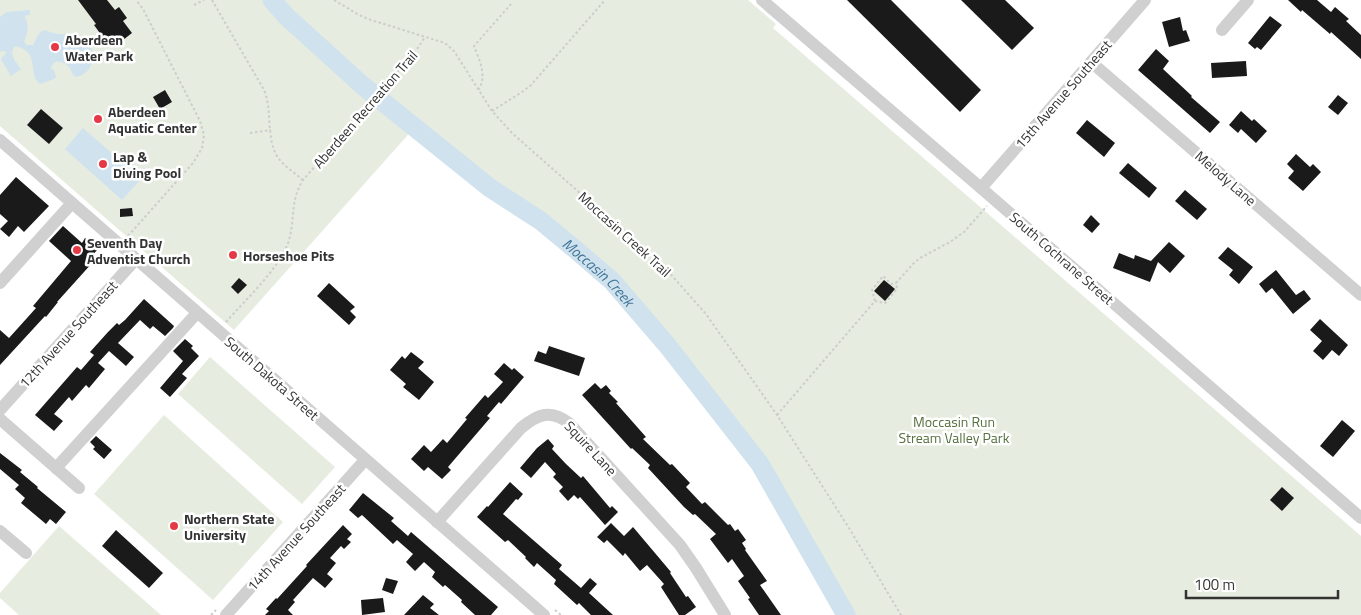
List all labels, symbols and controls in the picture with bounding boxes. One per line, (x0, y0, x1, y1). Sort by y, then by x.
place label: Aberdeen Water Park (65, 29, 134, 66)
street label: 15th Avenue Southeast (1010, 35, 1116, 153)
marker: Aberdeen Water Park (49, 41, 61, 53)
street label: Aberdeen Recreation Trail (308, 45, 422, 173)
place label: Aberdeen Aquatic Center (108, 101, 197, 138)
marker: Aberdeen Aquatic Center (92, 113, 104, 125)
street label: Melody Lane (1191, 145, 1261, 211)
place label: Lap & Diving Pool (113, 146, 181, 183)
marker: Lap & Diving Pool (97, 158, 109, 170)
street label: Moccasin Creek Trail (575, 188, 675, 280)
street label: South Cochrane Street (1005, 207, 1119, 309)
place label: Seventh Day Adventist Church (87, 232, 191, 269)
water label: Moccasin Creek (557, 235, 637, 311)
marker: Seventh Day Adventist Church (71, 244, 83, 256)
place label: Horseshoe Pits (243, 245, 335, 266)
marker: Horseshoe Pits (227, 249, 239, 261)
street label: 12th Avenue Southeast (14, 275, 122, 392)
street label: South Dakota Street (220, 331, 324, 425)
park label: Moccasin Run Stream Valley Park (899, 411, 1010, 448)
street label: Squire Lane (560, 416, 622, 480)
street label: 14th Avenue Southeast (242, 478, 350, 595)
place label: Northern State University (184, 508, 274, 545)
marker: Northern State University (168, 520, 180, 532)
scale bar (1186, 568, 1338, 600)
text: 100 m (1194, 573, 1235, 596)

